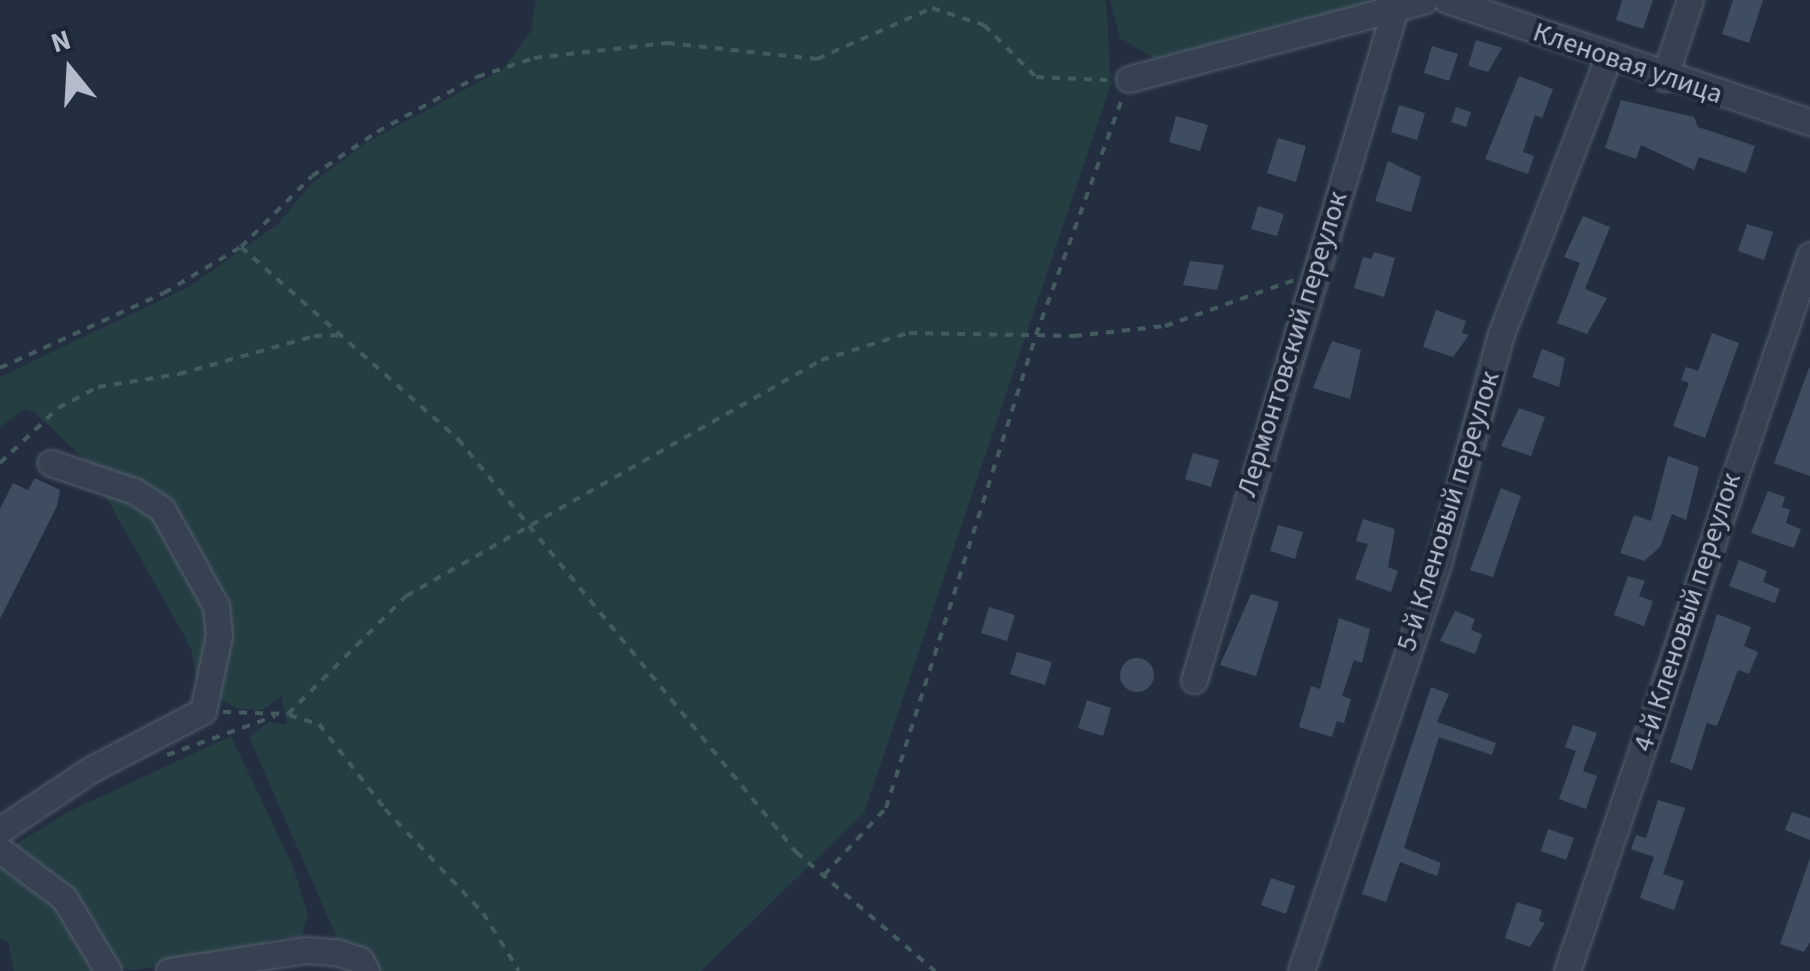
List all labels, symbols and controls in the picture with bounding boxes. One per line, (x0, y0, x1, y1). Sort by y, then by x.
street label: Кленовая улица (1529, 15, 1727, 111)
north arrow (20, 20, 120, 120)
text: N (46, 20, 76, 63)
street label: Лермонтовский переулок (1230, 187, 1354, 501)
street label: 5-й Кленовый переулок (1389, 367, 1507, 655)
street label: 4-й Кленовый переулок (1626, 469, 1748, 755)

